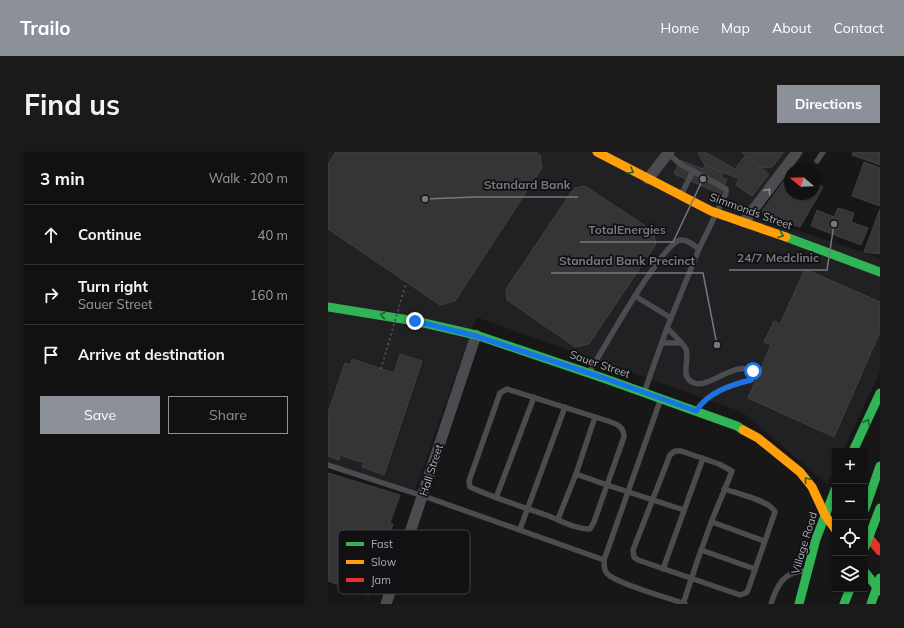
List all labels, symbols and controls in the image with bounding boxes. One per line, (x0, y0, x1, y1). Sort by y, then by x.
text: Trailo (20, 16, 71, 40)
text: Home (660, 19, 699, 37)
text: Map (721, 19, 750, 37)
text: About (772, 19, 812, 37)
text: Contact (834, 19, 884, 37)
button: Directions (777, 85, 880, 123)
text: Find us (24, 87, 120, 122)
north arrow (784, 164, 820, 200)
one-way arrow (627, 166, 635, 173)
text: 3 min (40, 168, 85, 189)
text: Walk · 200 m (209, 170, 288, 186)
callout: Standard Bank (475, 173, 578, 197)
text: Standard Bank (484, 177, 571, 192)
one-way arrow (763, 188, 770, 195)
street label: Simmonds Street (708, 190, 794, 232)
callout: TotalEnergies (580, 218, 673, 242)
text: TotalEnergies (588, 222, 666, 237)
icon: ahead (40, 224, 62, 246)
text: Continue (78, 225, 141, 244)
text: 40 m (258, 227, 288, 243)
one-way arrow (778, 231, 785, 239)
callout: 24/7 Medclinic (729, 246, 827, 270)
callout: Standard Bank Precinct (551, 249, 703, 273)
text: 24/7 Medclinic (737, 250, 819, 265)
text: Standard Bank Precinct (559, 253, 696, 268)
text: Turn right (78, 277, 148, 296)
icon: right (40, 284, 62, 306)
text: 160 m (250, 287, 288, 303)
text: Sauer Street (78, 296, 153, 312)
one-way arrow (380, 311, 386, 320)
route end (406, 312, 424, 330)
icon: arrive (40, 344, 62, 366)
text: Arrive at destination (78, 345, 225, 364)
street label: Sauer Street (568, 347, 632, 381)
route start (744, 362, 762, 380)
button: Save (40, 396, 160, 434)
button: Share (168, 396, 288, 434)
one-way arrow (862, 419, 870, 426)
street label: Hall Street (416, 442, 446, 498)
map controls (832, 448, 868, 592)
button: + (832, 448, 868, 484)
one-way arrow (804, 478, 811, 485)
button: − (832, 484, 868, 520)
street label: Village Road (788, 510, 820, 576)
button: locate (832, 520, 868, 556)
legend (338, 530, 470, 594)
text: Fast (371, 537, 393, 551)
text: Slow (371, 555, 397, 569)
button: layers (832, 556, 868, 592)
text: Jam (371, 573, 391, 587)

